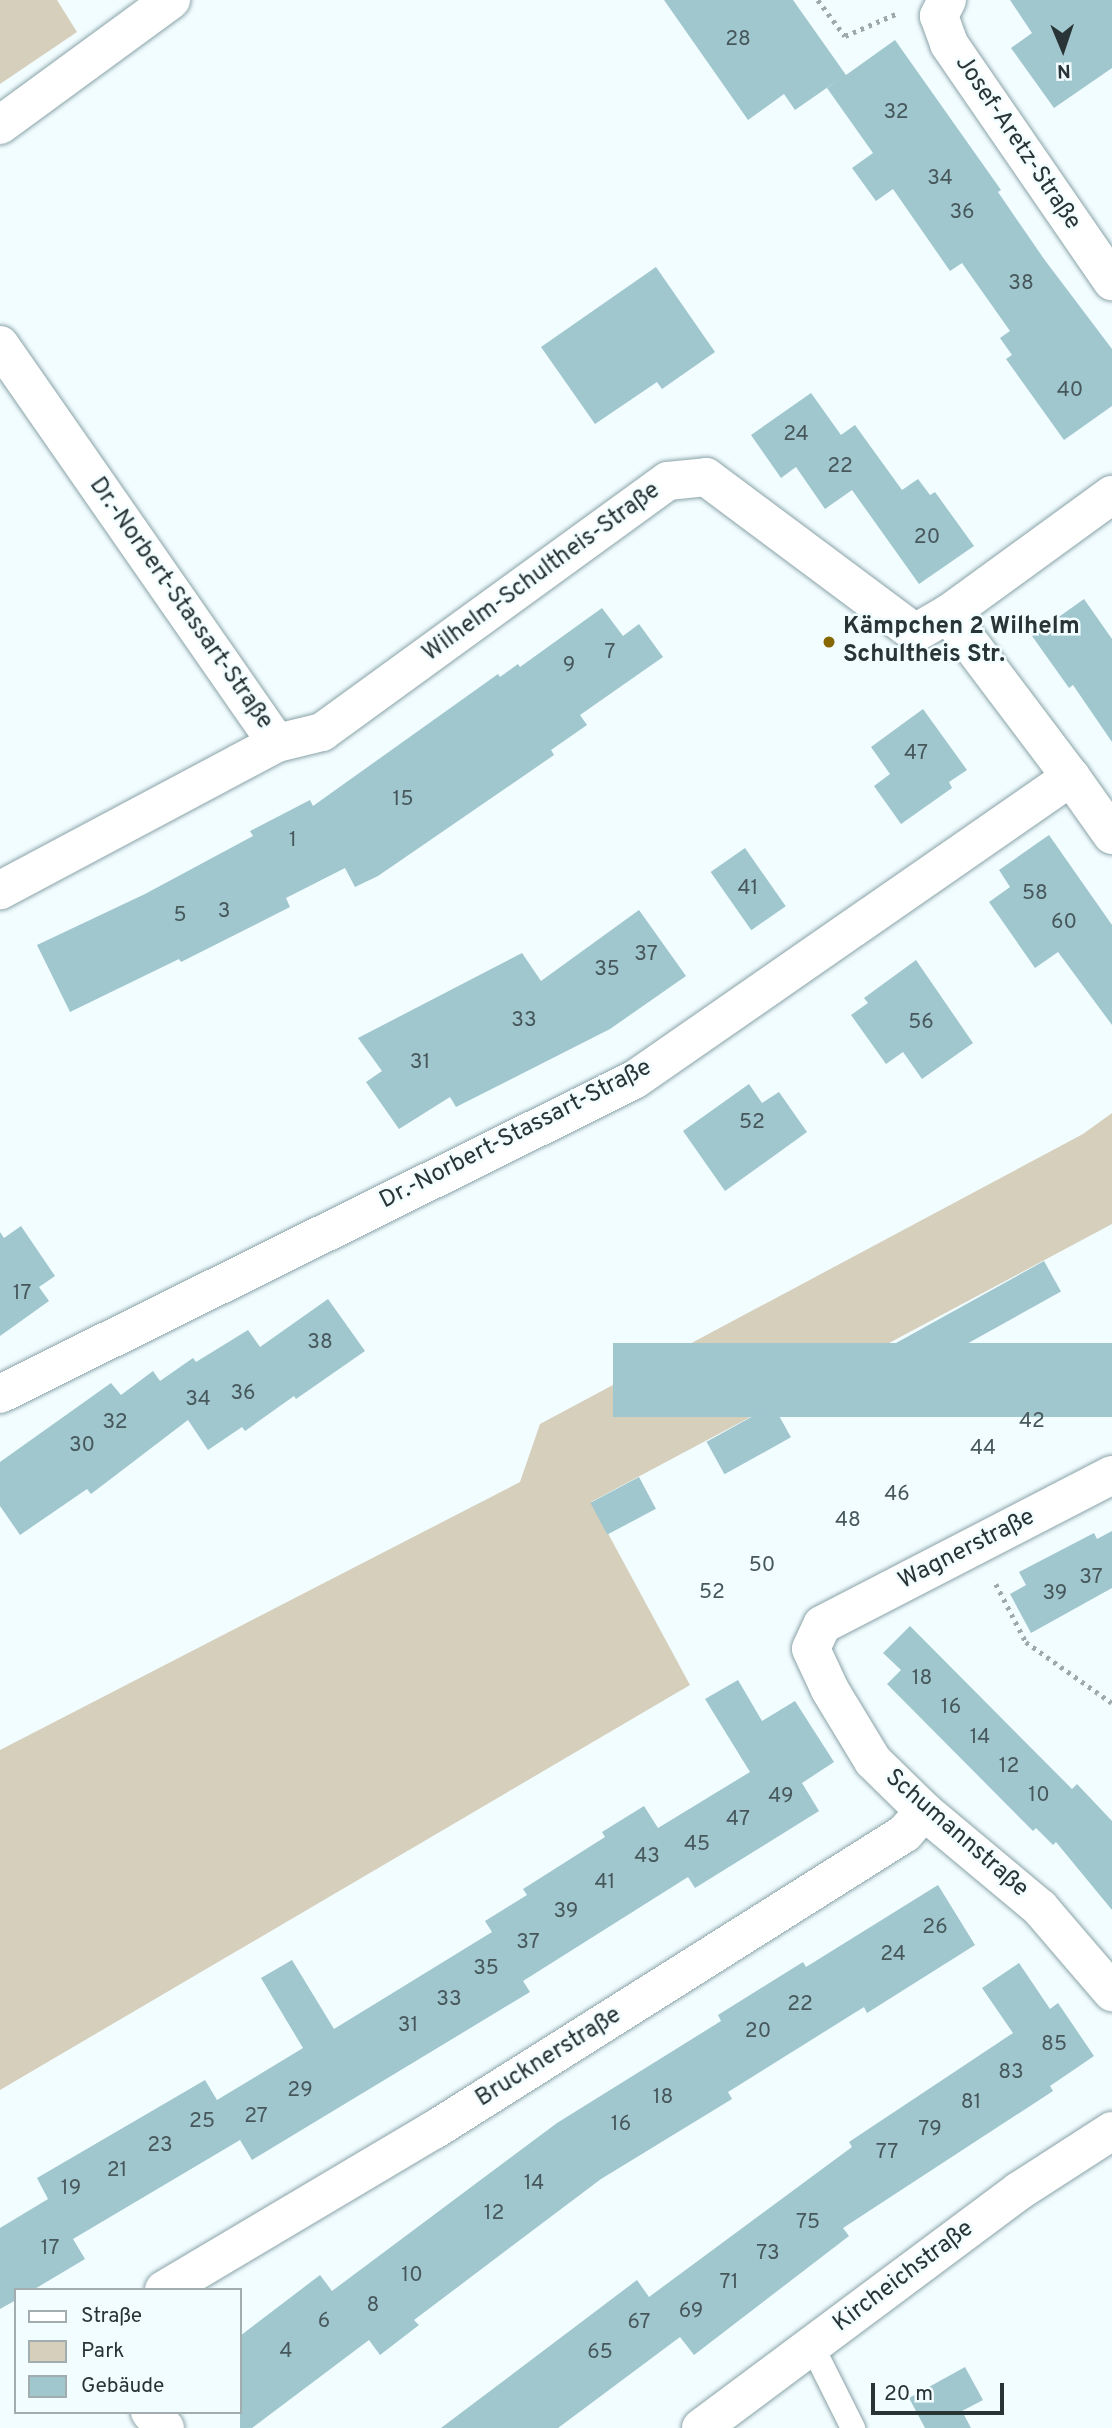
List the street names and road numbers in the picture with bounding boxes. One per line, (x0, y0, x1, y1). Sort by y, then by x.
street label: Josef-Aretz-Straße (948, 50, 1086, 236)
street label: Dr.-Norbert-Stassart-Straße (82, 472, 278, 736)
street label: Wilhelm-Schultheis-Straße (418, 477, 666, 669)
street label: Dr.-Norbert-Stassart-Straße (375, 1054, 657, 1216)
street label: Wagnerstraße (894, 1503, 1040, 1597)
street label: Schumannstraße (878, 1764, 1034, 1904)
street label: Brucknerstraße (471, 2002, 627, 2114)
street label: Kircheichstraße (828, 2215, 980, 2339)

